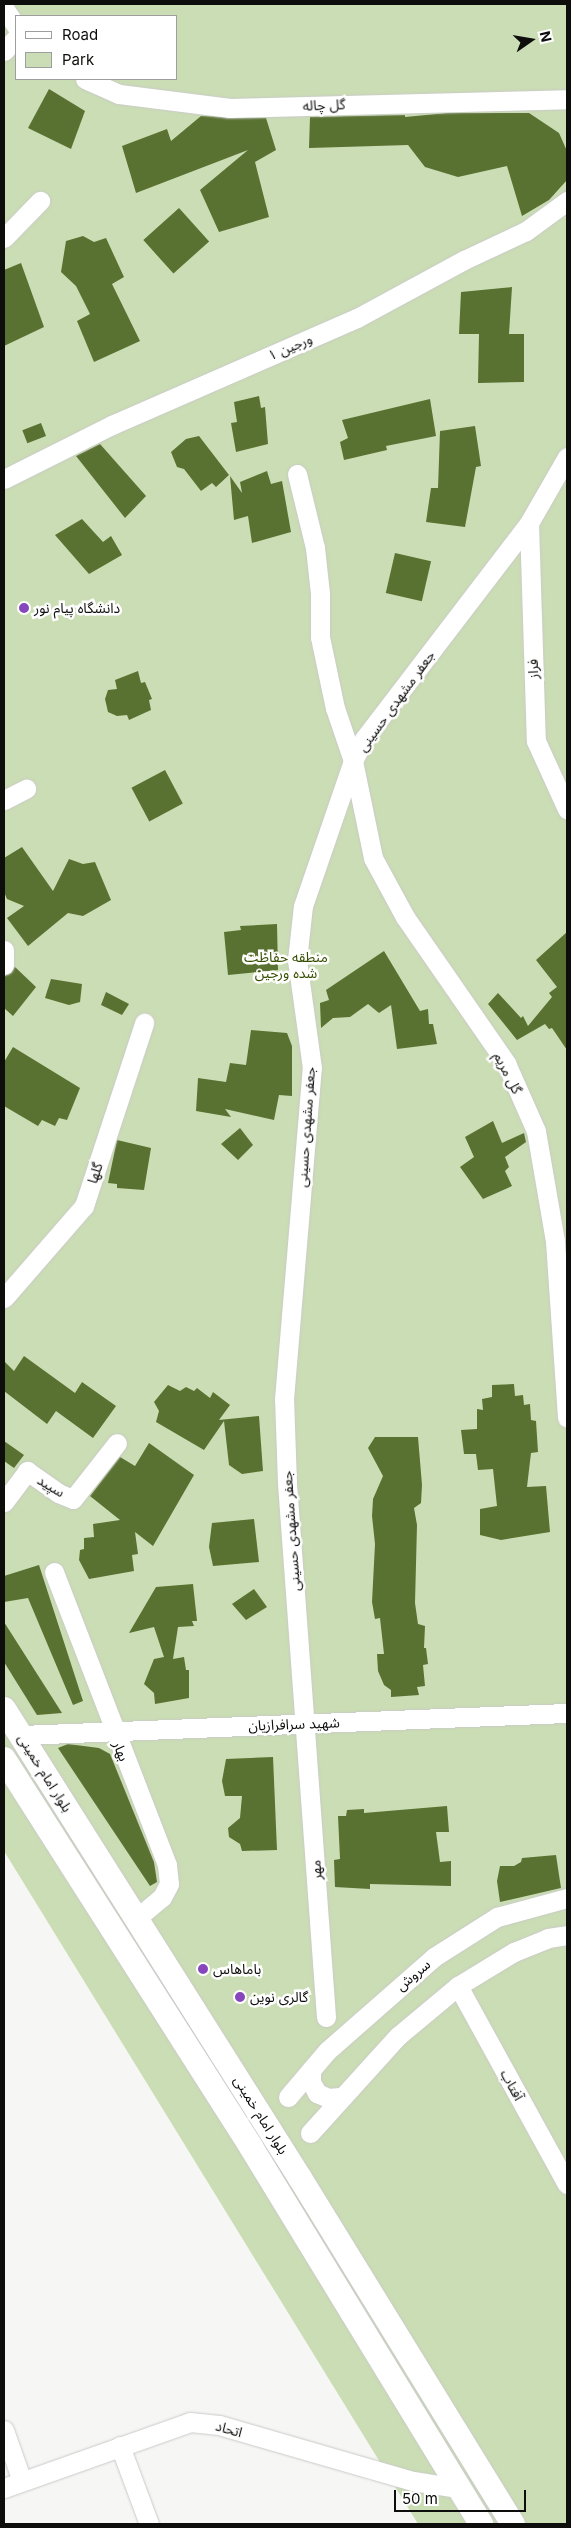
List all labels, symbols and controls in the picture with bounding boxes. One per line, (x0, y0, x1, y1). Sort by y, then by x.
legend (15, 15, 178, 80)
north arrow (506, 15, 556, 65)
text: Road (62, 25, 98, 44)
text: N (537, 29, 556, 44)
text: Park (62, 50, 94, 69)
street label: گل چاله (302, 96, 346, 114)
street label: ورجین ۱ (265, 330, 315, 364)
place label: دانشگاه پیام نور (34, 600, 120, 616)
marker: دانشگاه پیام نور (18, 602, 30, 614)
street label: جعفر مشهدی حسینی (354, 647, 438, 755)
street label: فراز (524, 659, 542, 679)
park label: منطقه حفاظت شده ورجین (244, 949, 328, 982)
street label: گل مریم (490, 1049, 526, 1097)
street label: جعفر مشهدی حسینی (293, 1066, 319, 1188)
street label: گلها (84, 1160, 106, 1186)
street label: جعفر مشهدی حسینی (278, 1470, 304, 1592)
street label: سپید (34, 1471, 68, 1501)
street label: شهید سرافرازیان (248, 1714, 340, 1734)
street label: بلوار امام خمینی (14, 1731, 76, 1815)
street label: بهار (109, 1739, 133, 1763)
street label: مهر (307, 1859, 325, 1881)
street label: سروش (392, 1956, 434, 1994)
place label: باماهاس (213, 1961, 261, 1977)
marker: باماهاس (197, 1963, 209, 1975)
place label: گالری نوین (250, 1989, 308, 2005)
marker: گالری نوین (234, 1991, 246, 2003)
street label: آفتاب (497, 2067, 527, 2103)
street label: بلوار امام خمینی (230, 2073, 292, 2157)
street label: اتحاد (214, 2417, 244, 2441)
scale bar (396, 2480, 528, 2512)
text: 50 m (402, 2489, 438, 2508)

